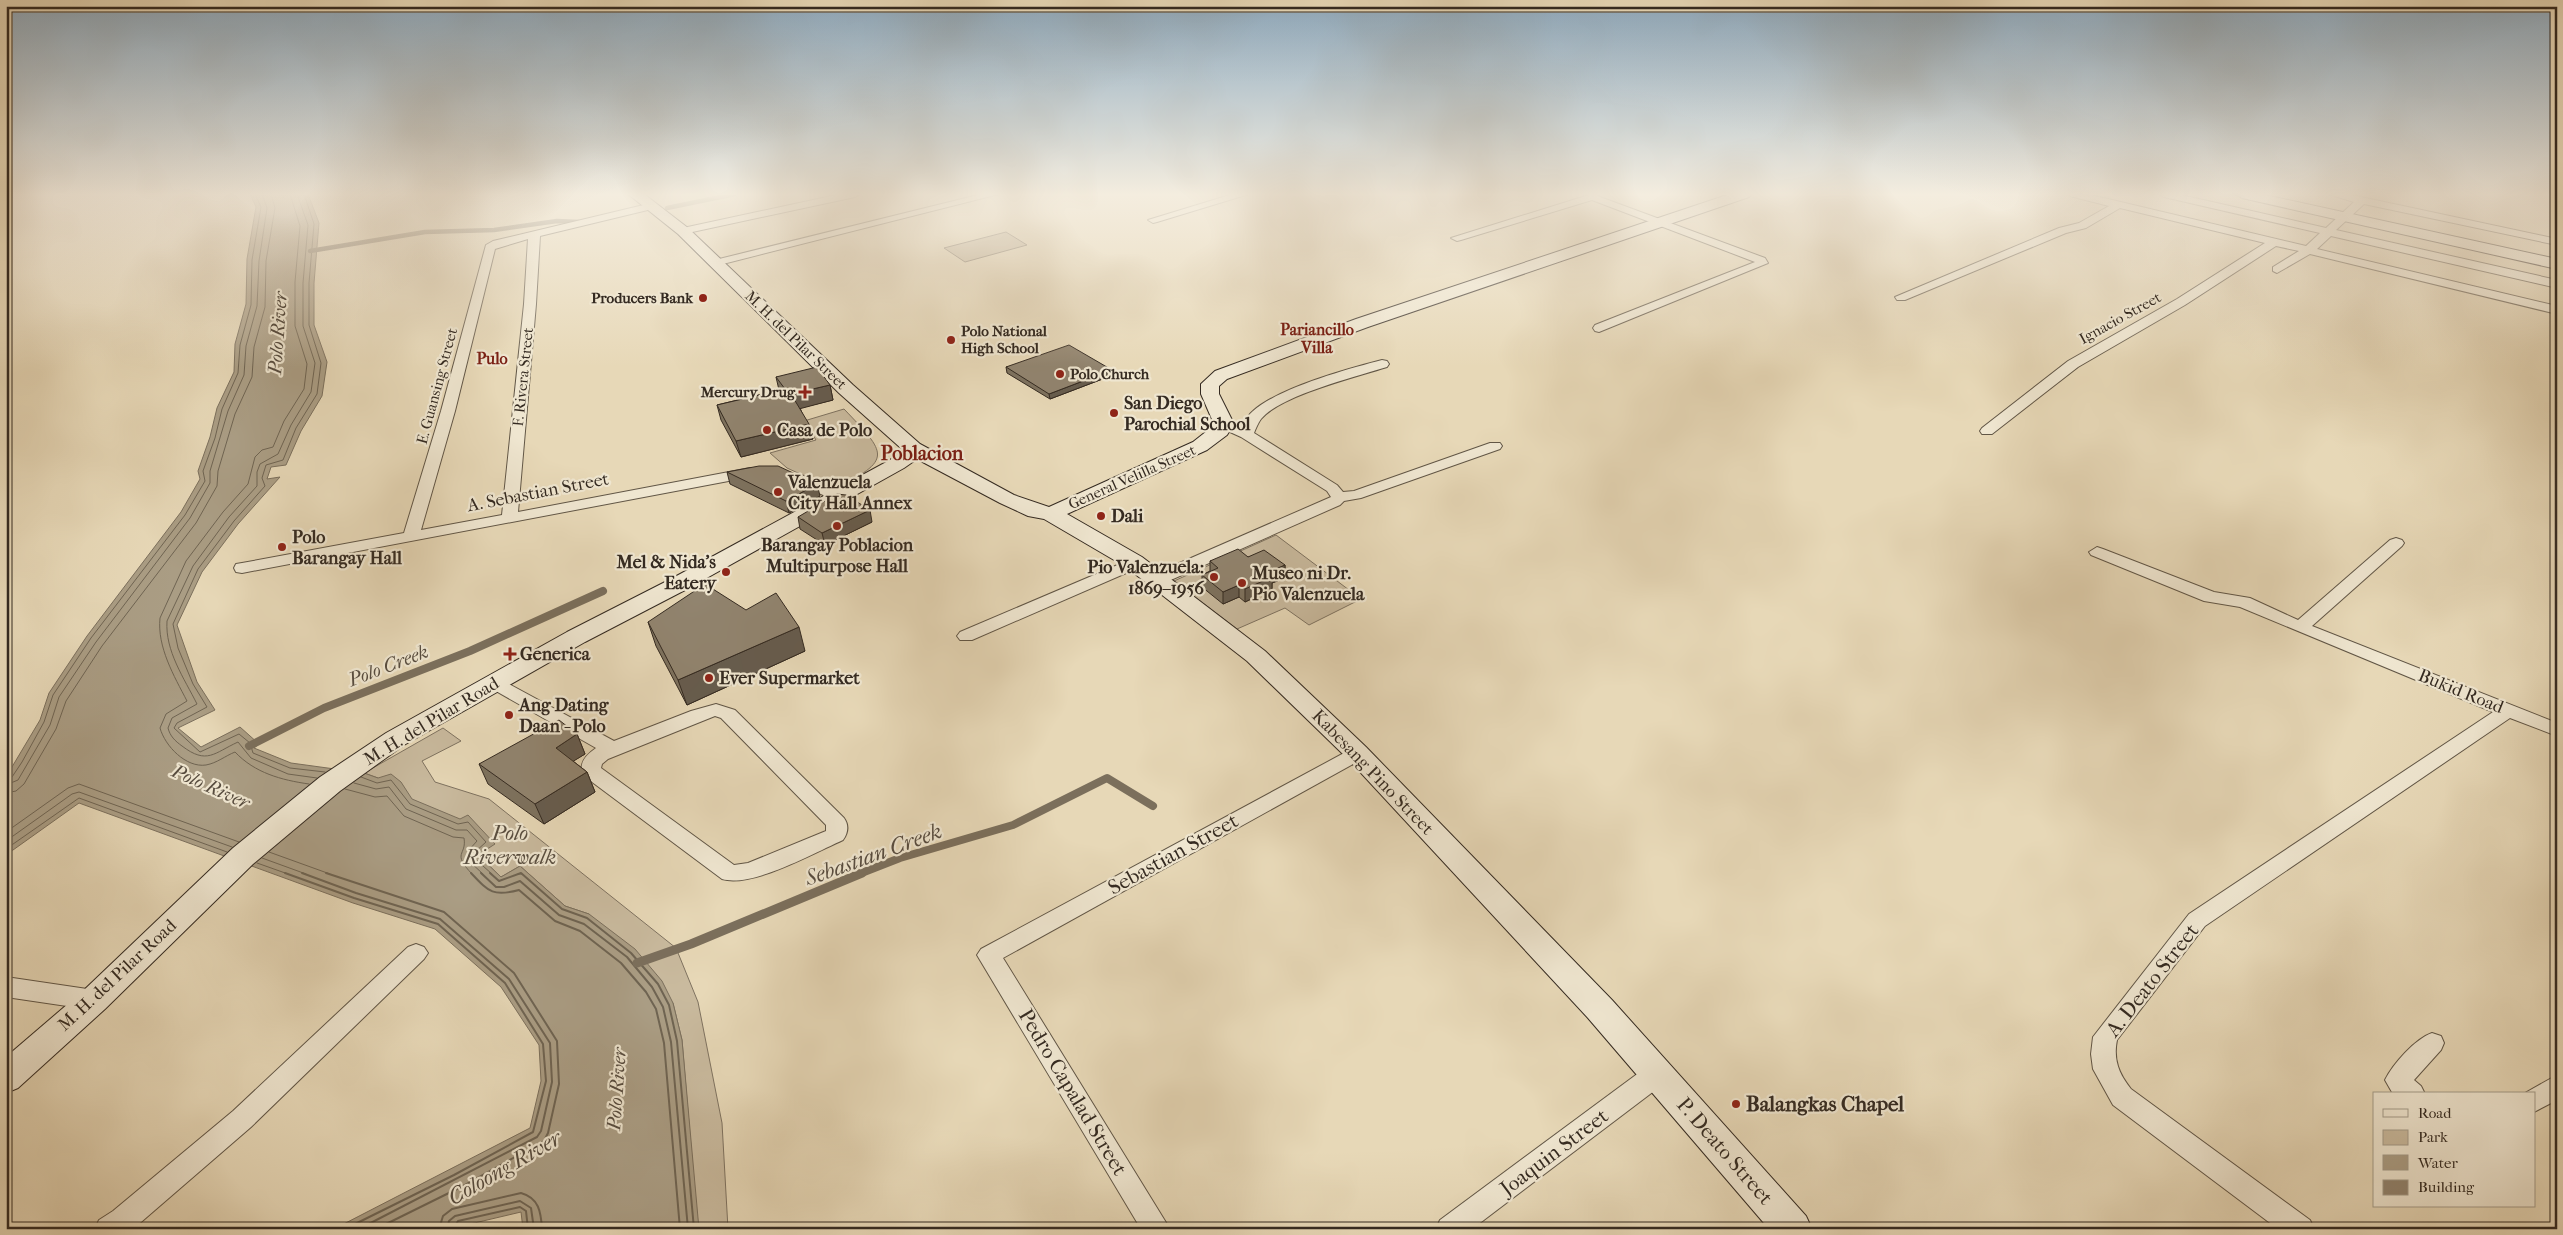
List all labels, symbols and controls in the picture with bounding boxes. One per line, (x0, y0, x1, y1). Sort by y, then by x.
street label: M. H. del Pilar Street (741, 287, 851, 394)
street label: Ignacio Street (2076, 288, 2165, 348)
place label: Producers Bank (591, 289, 694, 307)
water label: Polo River (264, 290, 292, 376)
marker: Producers Bank (697, 292, 709, 304)
district label: Pariancillo Villa (1280, 320, 1354, 357)
place label: Polo National High School (961, 322, 1048, 357)
street label: E. Guansing Street (413, 325, 461, 446)
street label: F. Rivera Street (509, 326, 537, 427)
marker: Polo National High School (945, 334, 957, 346)
district label: Pulo (476, 349, 508, 368)
place label: Polo Church (1070, 365, 1150, 383)
marker: Polo Church (1054, 368, 1066, 380)
place label: Mercury Drug (700, 383, 796, 401)
marker: Mercury Drug (799, 386, 811, 398)
place label: San Diego Parochial School (1124, 393, 1251, 435)
marker: San Diego Parochial School (1108, 407, 1120, 419)
place label: Casa de Polo (777, 420, 872, 441)
marker: Casa de Polo (761, 424, 773, 436)
street label: General Velilla Street (1065, 441, 1199, 513)
district label: Poblacion (881, 442, 964, 465)
street label: A. Sebastian Street (465, 468, 611, 517)
place label: Valenzuela City Hall Annex (787, 472, 913, 514)
marker: Valenzuela City Hall Annex (772, 486, 784, 498)
place label: Dali (1111, 506, 1144, 527)
marker: Dali (1095, 510, 1107, 522)
marker: Barangay Poblacion Multipurpose Hall (831, 520, 843, 532)
place label: Polo Barangay Hall (292, 527, 403, 569)
place label: Barangay Poblacion Multipurpose Hall (761, 535, 914, 577)
marker: Polo Barangay Hall (276, 541, 288, 553)
place label: Mel & Nida's Eatery (615, 552, 717, 594)
place label: Pio Valenzuela: 1869–1956 (1087, 557, 1205, 599)
place label: Museo ni Dr. Pio Valenzuela (1251, 563, 1365, 605)
marker: Mel & Nida's Eatery (720, 566, 732, 578)
marker: Pio Valenzuela: 1869–1956 (1208, 571, 1220, 583)
marker: Museo ni Dr. Pio Valenzuela (1236, 577, 1248, 589)
water label: Polo Creek (344, 641, 431, 692)
place label: Generica (520, 644, 591, 665)
marker: Generica (504, 648, 516, 660)
street label: Bukid Road (2415, 665, 2507, 718)
place label: Ever Supermarket (719, 668, 860, 689)
marker: Ever Supermarket (703, 672, 715, 684)
street label: M. H. del Pilar Road (360, 673, 503, 770)
place label: Ang Dating Daan - Polo (518, 695, 610, 737)
street label: Kabesang Pino Street (1307, 705, 1438, 840)
marker: Ang Dating Daan - Polo (503, 709, 515, 721)
water label: Polo River (167, 760, 254, 814)
street label: Sebastian Street (1104, 808, 1243, 900)
water label: Sebastian Creek (800, 818, 945, 892)
park label: Polo Riverwalk (462, 821, 556, 869)
street label: M. H. del Pilar Road (54, 915, 181, 1036)
street label: A. Deato Street (2100, 918, 2204, 1042)
street label: Pedro Capalad Street (1014, 1004, 1132, 1180)
water label: Polo River (603, 1046, 631, 1132)
place label: Balangkas Chapel (1746, 1092, 1904, 1116)
legend (2373, 1092, 2536, 1208)
street label: P. Deato Street (1672, 1093, 1778, 1210)
marker: Balangkas Chapel (1730, 1098, 1742, 1110)
street label: Joaquin Street (1494, 1103, 1613, 1202)
text: Road (2418, 1104, 2452, 1122)
water label: Coloong River (443, 1124, 568, 1211)
text: Park (2418, 1128, 2448, 1146)
text: Water (2417, 1154, 2458, 1172)
text: Building (2418, 1178, 2475, 1196)

